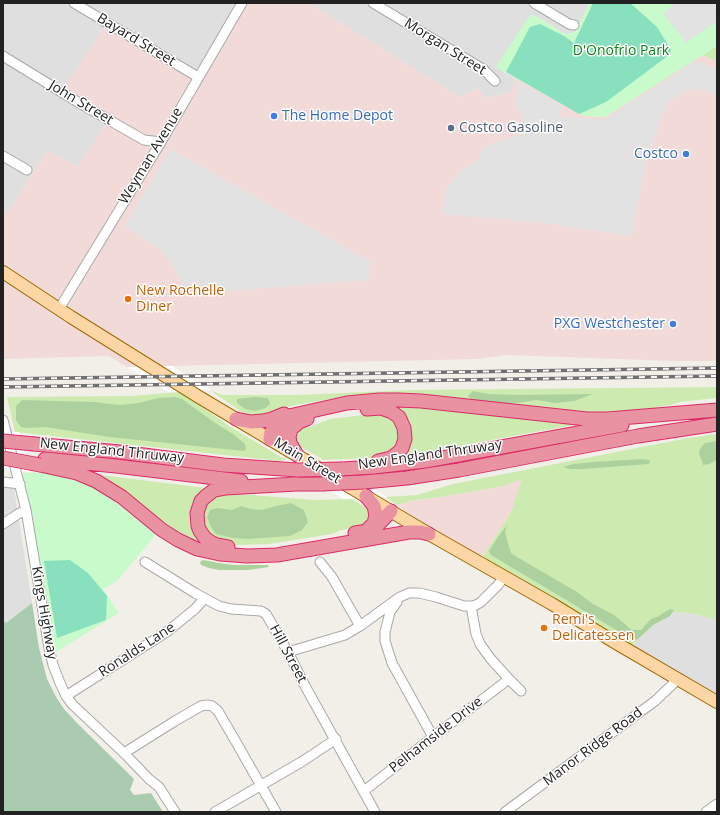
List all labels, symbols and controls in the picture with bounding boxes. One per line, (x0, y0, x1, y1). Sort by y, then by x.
street label: Bayard Street (94, 10, 178, 70)
street label: Morgan Street (401, 15, 489, 79)
park label: D'Onofrio Park (573, 43, 669, 59)
street label: John Street (46, 77, 116, 129)
street label: Weyman Avenue (116, 105, 186, 207)
place label: The Home Depot (282, 108, 393, 124)
marker: The Home Depot (269, 111, 279, 121)
place label: Costco Gasoline (459, 120, 563, 136)
marker: Costco Gasoline (446, 123, 456, 133)
place label: Costco (634, 146, 678, 162)
marker: Costco (681, 149, 691, 159)
place label: New Rochelle Diner (136, 283, 224, 316)
marker: New Rochelle Diner (123, 294, 133, 304)
place label: PXG Westchester (554, 316, 665, 332)
marker: PXG Westchester (668, 319, 678, 329)
street label: Main Street (270, 434, 344, 488)
street label: New England Thruway (39, 435, 185, 467)
street label: New England Thruway (357, 437, 503, 473)
street label: Kings Highway (28, 565, 60, 661)
place label: Remi's Delicatessen (552, 612, 634, 644)
street label: Ronalds Lane (96, 619, 178, 681)
street label: Hill Street (266, 622, 310, 686)
marker: Remi's Delicatessen (539, 623, 549, 633)
street label: Pelhamside Drive (386, 693, 486, 777)
street label: Manor Ridge Road (540, 704, 646, 790)

